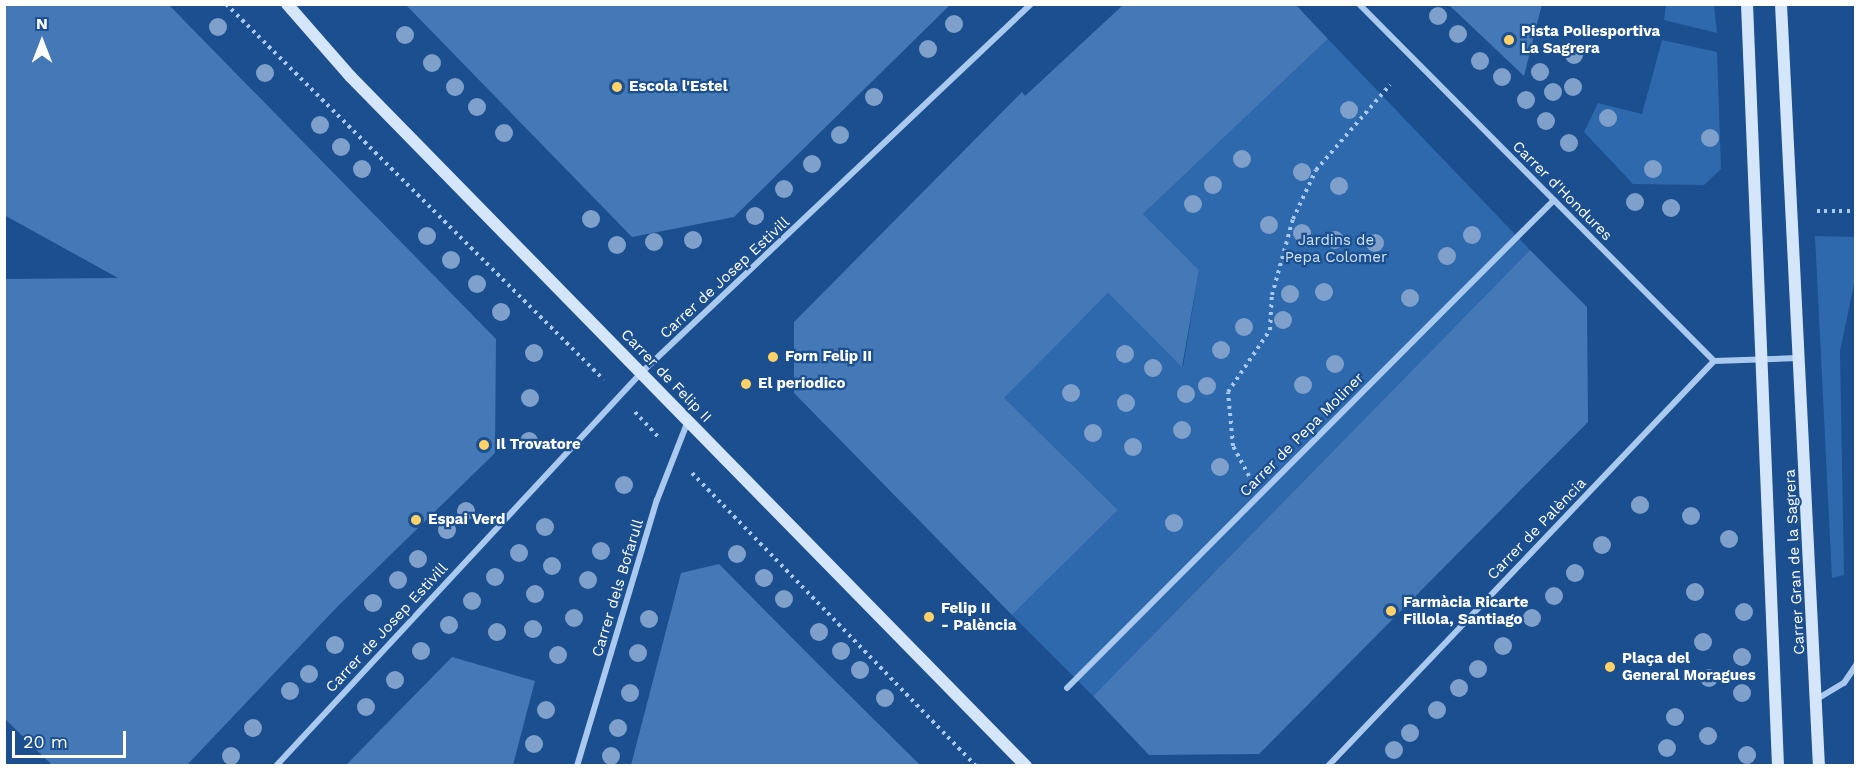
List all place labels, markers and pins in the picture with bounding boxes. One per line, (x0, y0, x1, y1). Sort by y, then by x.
place label: Pista Poliesportiva La Sagrera (1521, 22, 1660, 57)
marker: Pista Poliesportiva La Sagrera (1502, 33, 1516, 47)
place label: Escola l'Estel (629, 78, 728, 96)
marker: Escola l'Estel (610, 80, 624, 94)
place label: Forn Felip II (785, 348, 872, 366)
marker: Forn Felip II (766, 350, 780, 364)
place label: El periodico (758, 375, 846, 393)
marker: El periodico (739, 377, 753, 391)
place label: Il Trovatore (496, 436, 581, 454)
marker: Il Trovatore (477, 438, 491, 452)
place label: Espai Verd (428, 511, 506, 529)
marker: Espai Verd (409, 513, 423, 527)
place label: Farmàcia Ricarte Fillola, Santiago (1403, 593, 1529, 628)
place label: Felip II - Palència (941, 599, 1016, 634)
marker: Farmàcia Ricarte Fillola, Santiago (1384, 604, 1398, 618)
marker: Felip II - Palència (922, 610, 936, 624)
place label: Plaça del General Moragues (1622, 649, 1756, 684)
marker: Plaça del General Moragues (1603, 660, 1617, 674)

